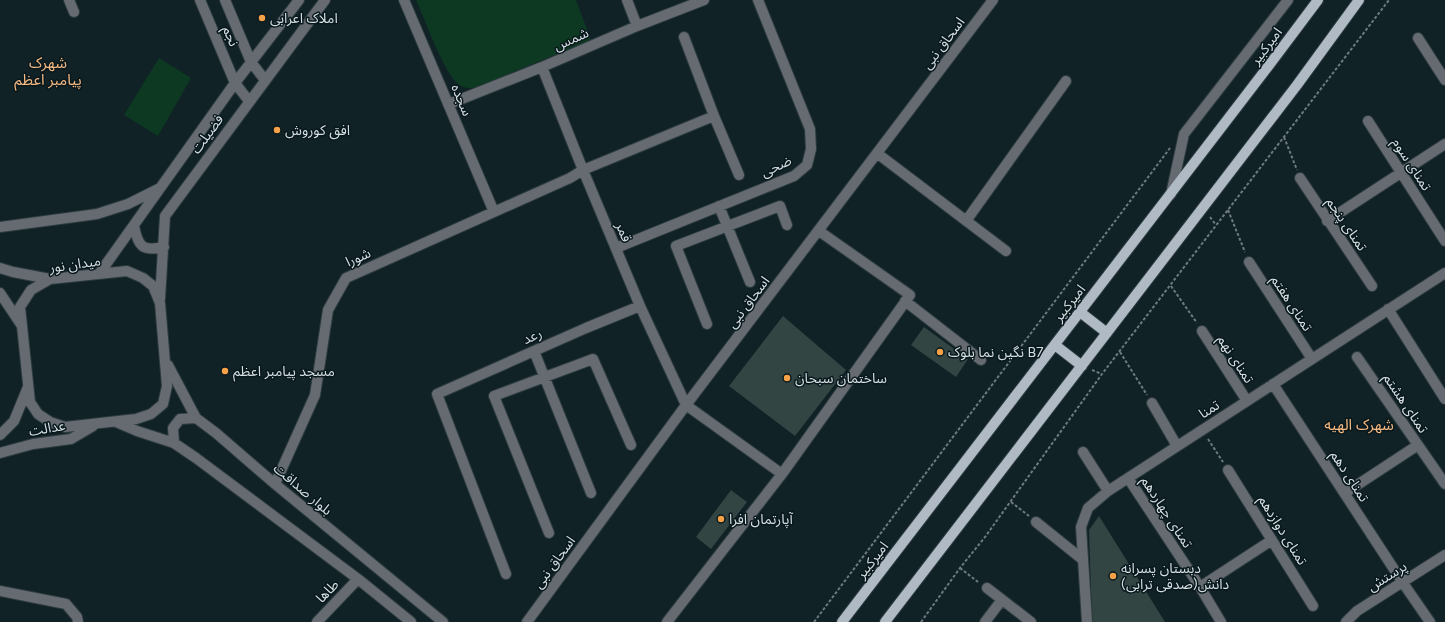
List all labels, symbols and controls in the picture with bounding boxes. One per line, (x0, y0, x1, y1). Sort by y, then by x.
place label: املاک اعرابی (270, 10, 338, 27)
marker: املاک اعرابی (257, 13, 267, 23)
street label: اسحاق نبی (918, 14, 968, 73)
street label: نجم (217, 23, 242, 50)
street label: شمس (551, 24, 592, 55)
street label: امیرکبیر (1246, 24, 1286, 69)
district label: شهرک پیامبر اعظم (14, 54, 82, 91)
street label: سجده (447, 82, 476, 119)
street label: فضیلت (188, 111, 227, 157)
place label: افق کوروش (285, 122, 350, 140)
marker: افق کوروش (272, 125, 282, 135)
street label: تمنای سوم (1387, 135, 1435, 195)
street label: ضحی (758, 152, 795, 181)
street label: تمنای پنجم (1321, 194, 1371, 255)
street label: قمر (611, 219, 635, 245)
street label: شورا (343, 244, 373, 270)
street label: میدان نور (47, 252, 102, 277)
street label: تمنای هفتم (1266, 272, 1316, 336)
street label: اسحاق نبی (723, 273, 773, 332)
street label: امیرکبیر (1049, 281, 1089, 326)
street label: رعد (520, 325, 544, 348)
street label: تمنای نهم (1212, 332, 1257, 388)
place label: نگین نما بلوک B7 (948, 344, 1044, 361)
marker: نگین نما بلوک B7 (935, 347, 945, 357)
place label: مسجد پیامبر اعظم (233, 363, 335, 382)
marker: مسجد پیامبر اعظم (220, 366, 230, 376)
place label: ساختمان سبحان (795, 370, 887, 387)
street label: تمنای هشتم (1378, 370, 1432, 437)
marker: ساختمان سبحان (782, 373, 792, 383)
street label: تمنا (1196, 397, 1223, 422)
district label: شهرک الهیه (1324, 416, 1394, 434)
street label: عدالت (28, 417, 67, 440)
street label: تمنای دهم (1325, 447, 1372, 506)
street label: بلوار صداقت (270, 460, 336, 519)
street label: تمنای چهاردهم (1135, 473, 1196, 552)
street label: تمنای دوازدهم (1253, 492, 1311, 569)
place label: آپارتمان افرا (729, 511, 794, 529)
marker: آپارتمان افرا (716, 514, 726, 524)
street label: اسحاق نبی (530, 533, 579, 592)
street label: امیرکبیر (852, 538, 892, 583)
street label: پرستش (1364, 558, 1411, 596)
place label: دبستان پسرانه دانش(صدقی ترابی) (1121, 560, 1230, 593)
marker: دبستان پسرانه دانش(صدقی ترابی) (1108, 571, 1118, 581)
street label: طاها (312, 576, 342, 606)

